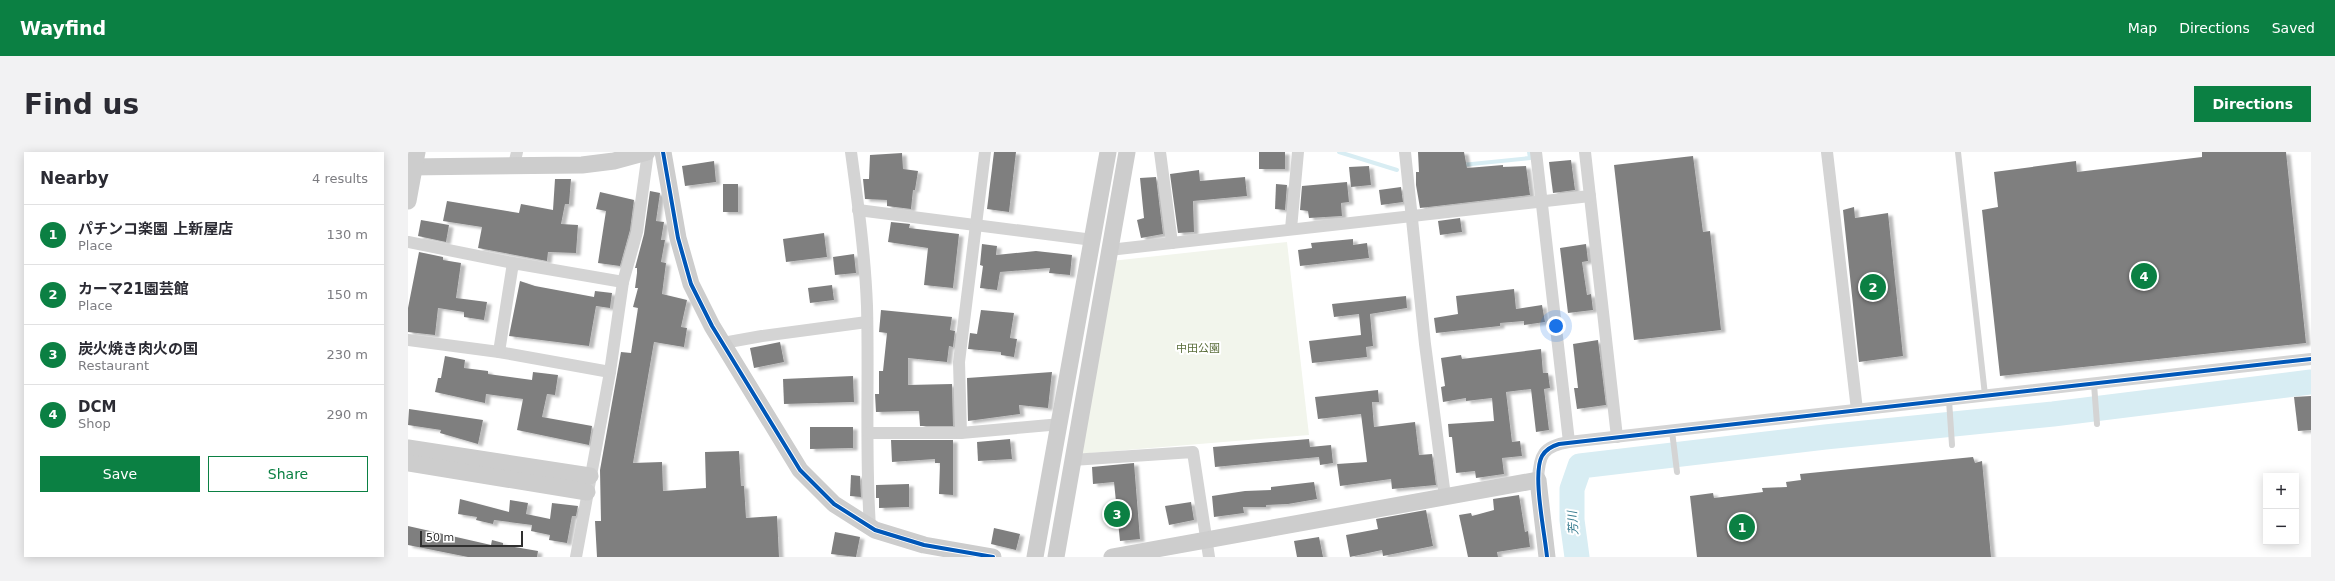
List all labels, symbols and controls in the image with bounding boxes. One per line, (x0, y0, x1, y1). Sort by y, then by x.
text: Wayfind (20, 17, 106, 39)
text: Map (2128, 20, 2157, 36)
text: Directions (2179, 20, 2250, 36)
text: Saved (2272, 20, 2315, 36)
button: Directions (2194, 86, 2311, 122)
text: Find us (24, 88, 139, 121)
text: Nearby (40, 168, 109, 188)
text: 4 results (312, 171, 368, 186)
text: パチンコ楽園 上新屋店 (78, 220, 233, 238)
text: 1 (48, 227, 58, 242)
text: 130 m (326, 227, 368, 242)
text: Place (78, 238, 113, 253)
pin: 4 (2131, 261, 2157, 291)
pin: 2 (1860, 272, 1886, 302)
text: カーマ21園芸館 (78, 280, 189, 298)
text: 2 (48, 287, 58, 302)
text: 150 m (326, 287, 368, 302)
text: Place (78, 298, 113, 313)
your location (1546, 316, 1566, 336)
text: 炭火焼き肉火の国 (78, 340, 198, 358)
park label: 中田公園 (1176, 342, 1220, 355)
text: 3 (48, 347, 58, 362)
text: 230 m (326, 347, 368, 362)
text: Restaurant (78, 358, 149, 373)
text: DCM (78, 398, 116, 416)
text: 4 (48, 407, 58, 422)
text: 290 m (326, 407, 368, 422)
text: Shop (78, 416, 111, 431)
button: Save (40, 456, 200, 492)
button: Share (208, 456, 368, 492)
map controls (2263, 473, 2299, 545)
button: + (2263, 473, 2299, 509)
pin: 3 (1104, 499, 1130, 529)
water label: 芳川 (1565, 509, 1581, 535)
button: − (2263, 509, 2299, 545)
pin: 1 (1729, 512, 1755, 542)
scale bar (420, 529, 523, 548)
text: 50 m (426, 531, 454, 544)

